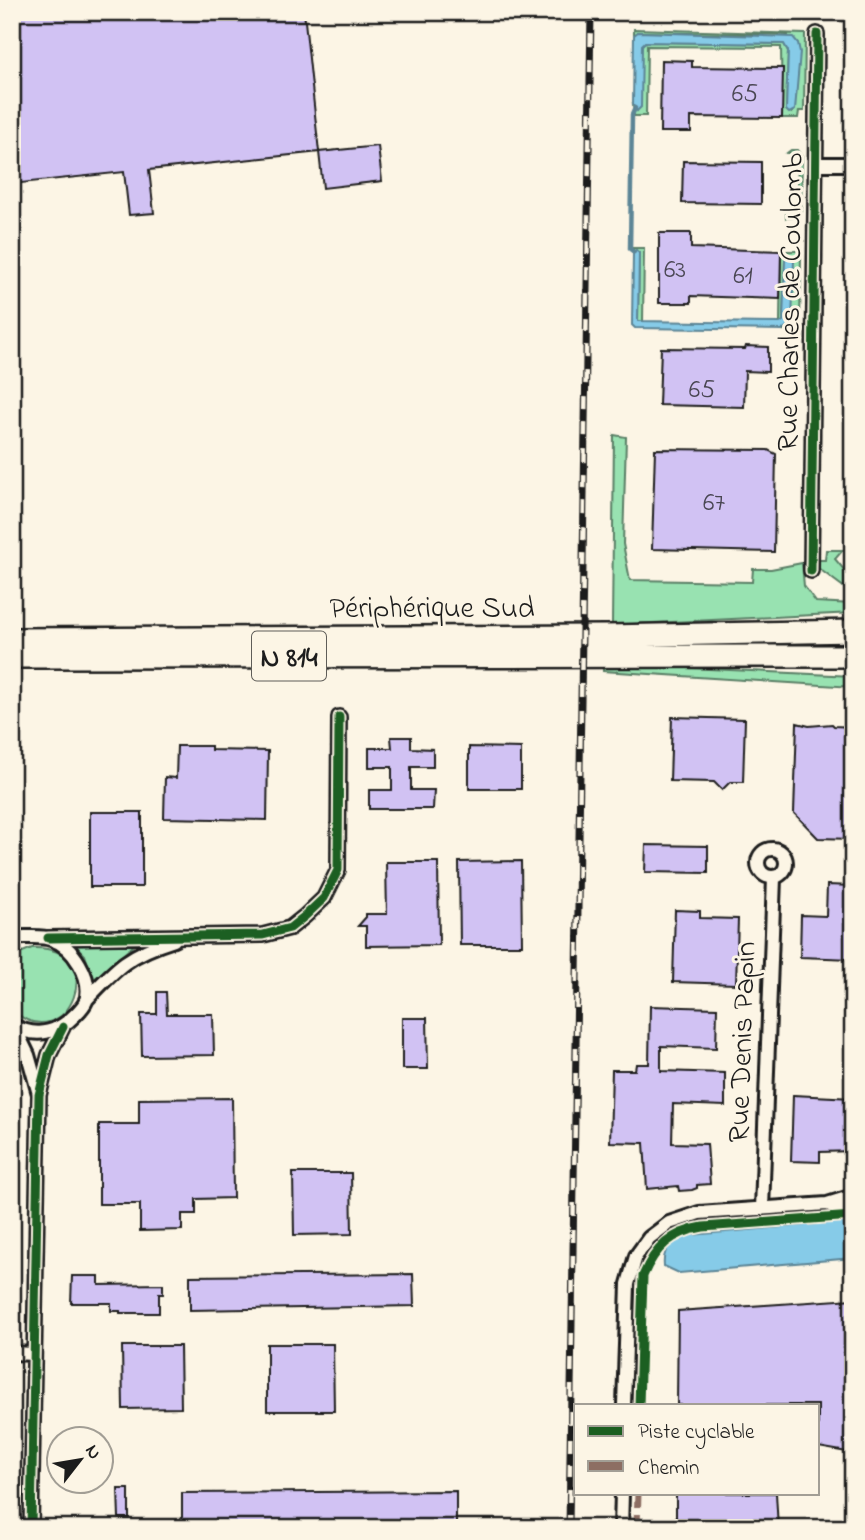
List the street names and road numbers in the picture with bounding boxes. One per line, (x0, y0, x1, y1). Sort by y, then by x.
street label: Rue Charles de Coulomb (767, 152, 817, 452)
street label: Périphérique Sud (329, 588, 535, 632)
road number: N 814 (252, 632, 326, 680)
street label: Rue Denis Papin (718, 941, 769, 1143)

